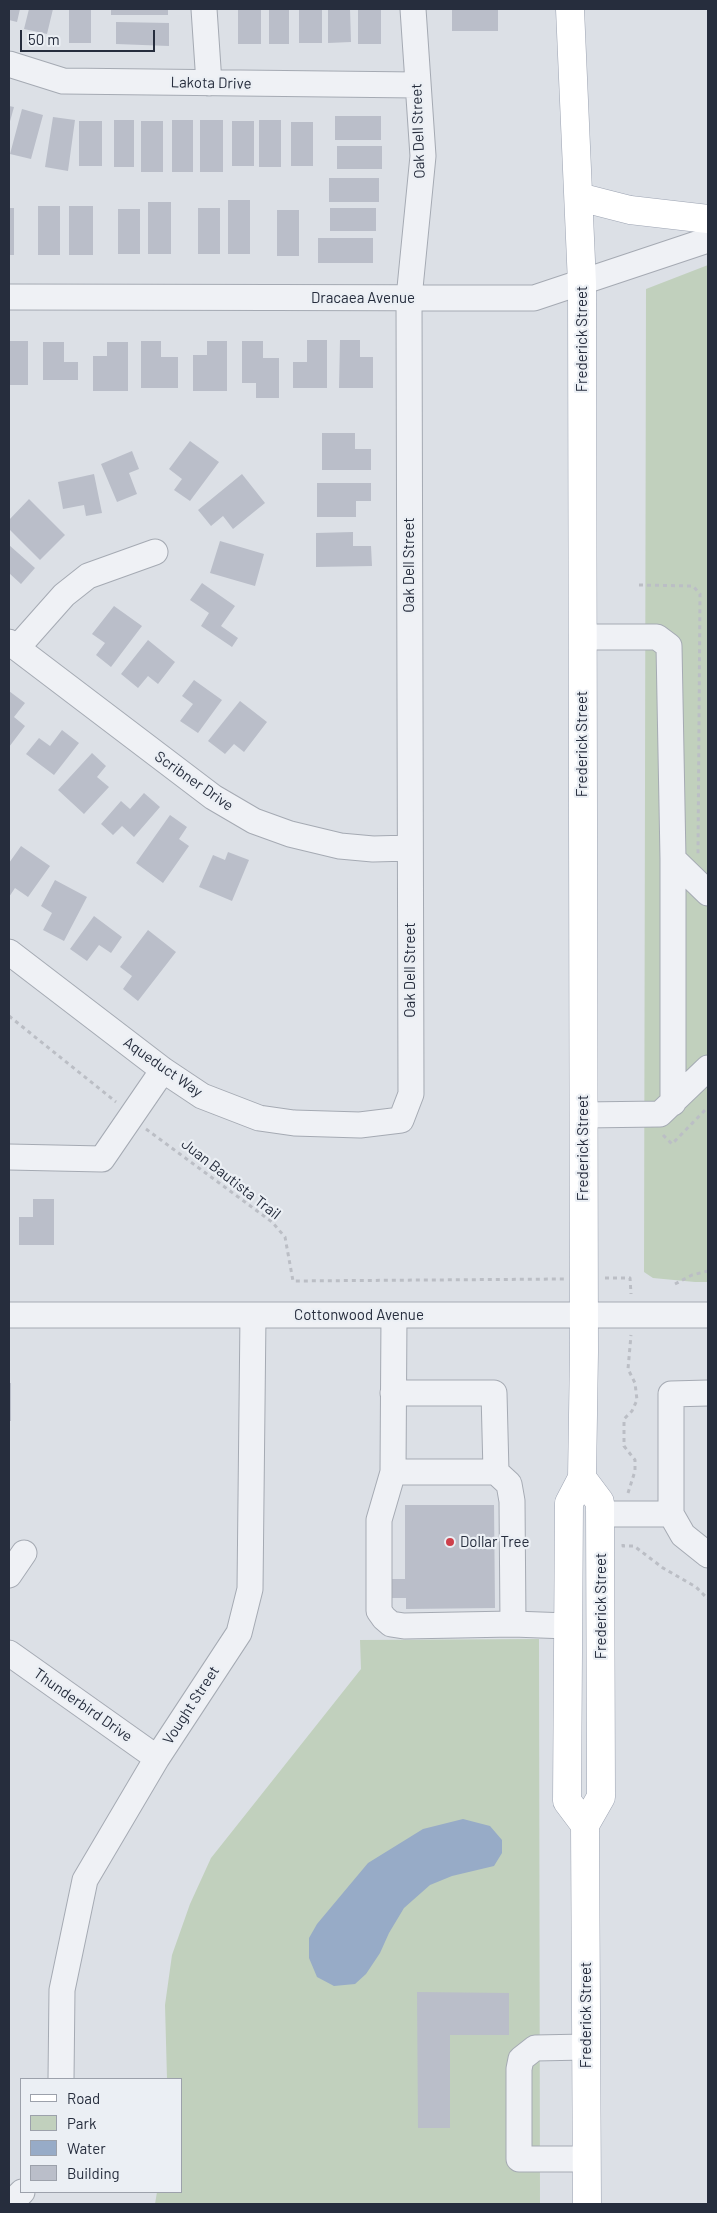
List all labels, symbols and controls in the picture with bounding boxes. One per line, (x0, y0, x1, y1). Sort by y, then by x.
scale bar (22, 20, 158, 52)
text: 50 m (28, 30, 60, 48)
street label: Lakota Drive (170, 73, 252, 93)
street label: Oak Dell Street (407, 83, 429, 179)
street label: Frederick Street (573, 286, 591, 392)
street label: Dracaea Avenue (311, 289, 415, 307)
street label: Oak Dell Street (400, 517, 418, 613)
street label: Frederick Street (573, 691, 591, 797)
street label: Scribner Drive (151, 747, 237, 815)
street label: Oak Dell Street (401, 922, 419, 1018)
street label: Aqueduct Way (120, 1033, 206, 1101)
street label: Frederick Street (574, 1095, 592, 1201)
street label: Juan Bautista Trail (178, 1135, 284, 1223)
street label: Cottonwood Avenue (294, 1306, 424, 1324)
place label: Dollar Tree (460, 1533, 530, 1551)
marker: Dollar Tree (444, 1536, 456, 1548)
street label: Frederick Street (592, 1553, 610, 1659)
street label: Vought Street (159, 1662, 223, 1748)
street label: Thunderbird Drive (30, 1664, 136, 1746)
street label: Frederick Street (577, 1962, 595, 2068)
legend (20, 2078, 182, 2193)
text: Road (67, 2089, 100, 2107)
text: Park (67, 2114, 96, 2132)
text: Water (67, 2139, 106, 2157)
text: Building (67, 2164, 120, 2182)

